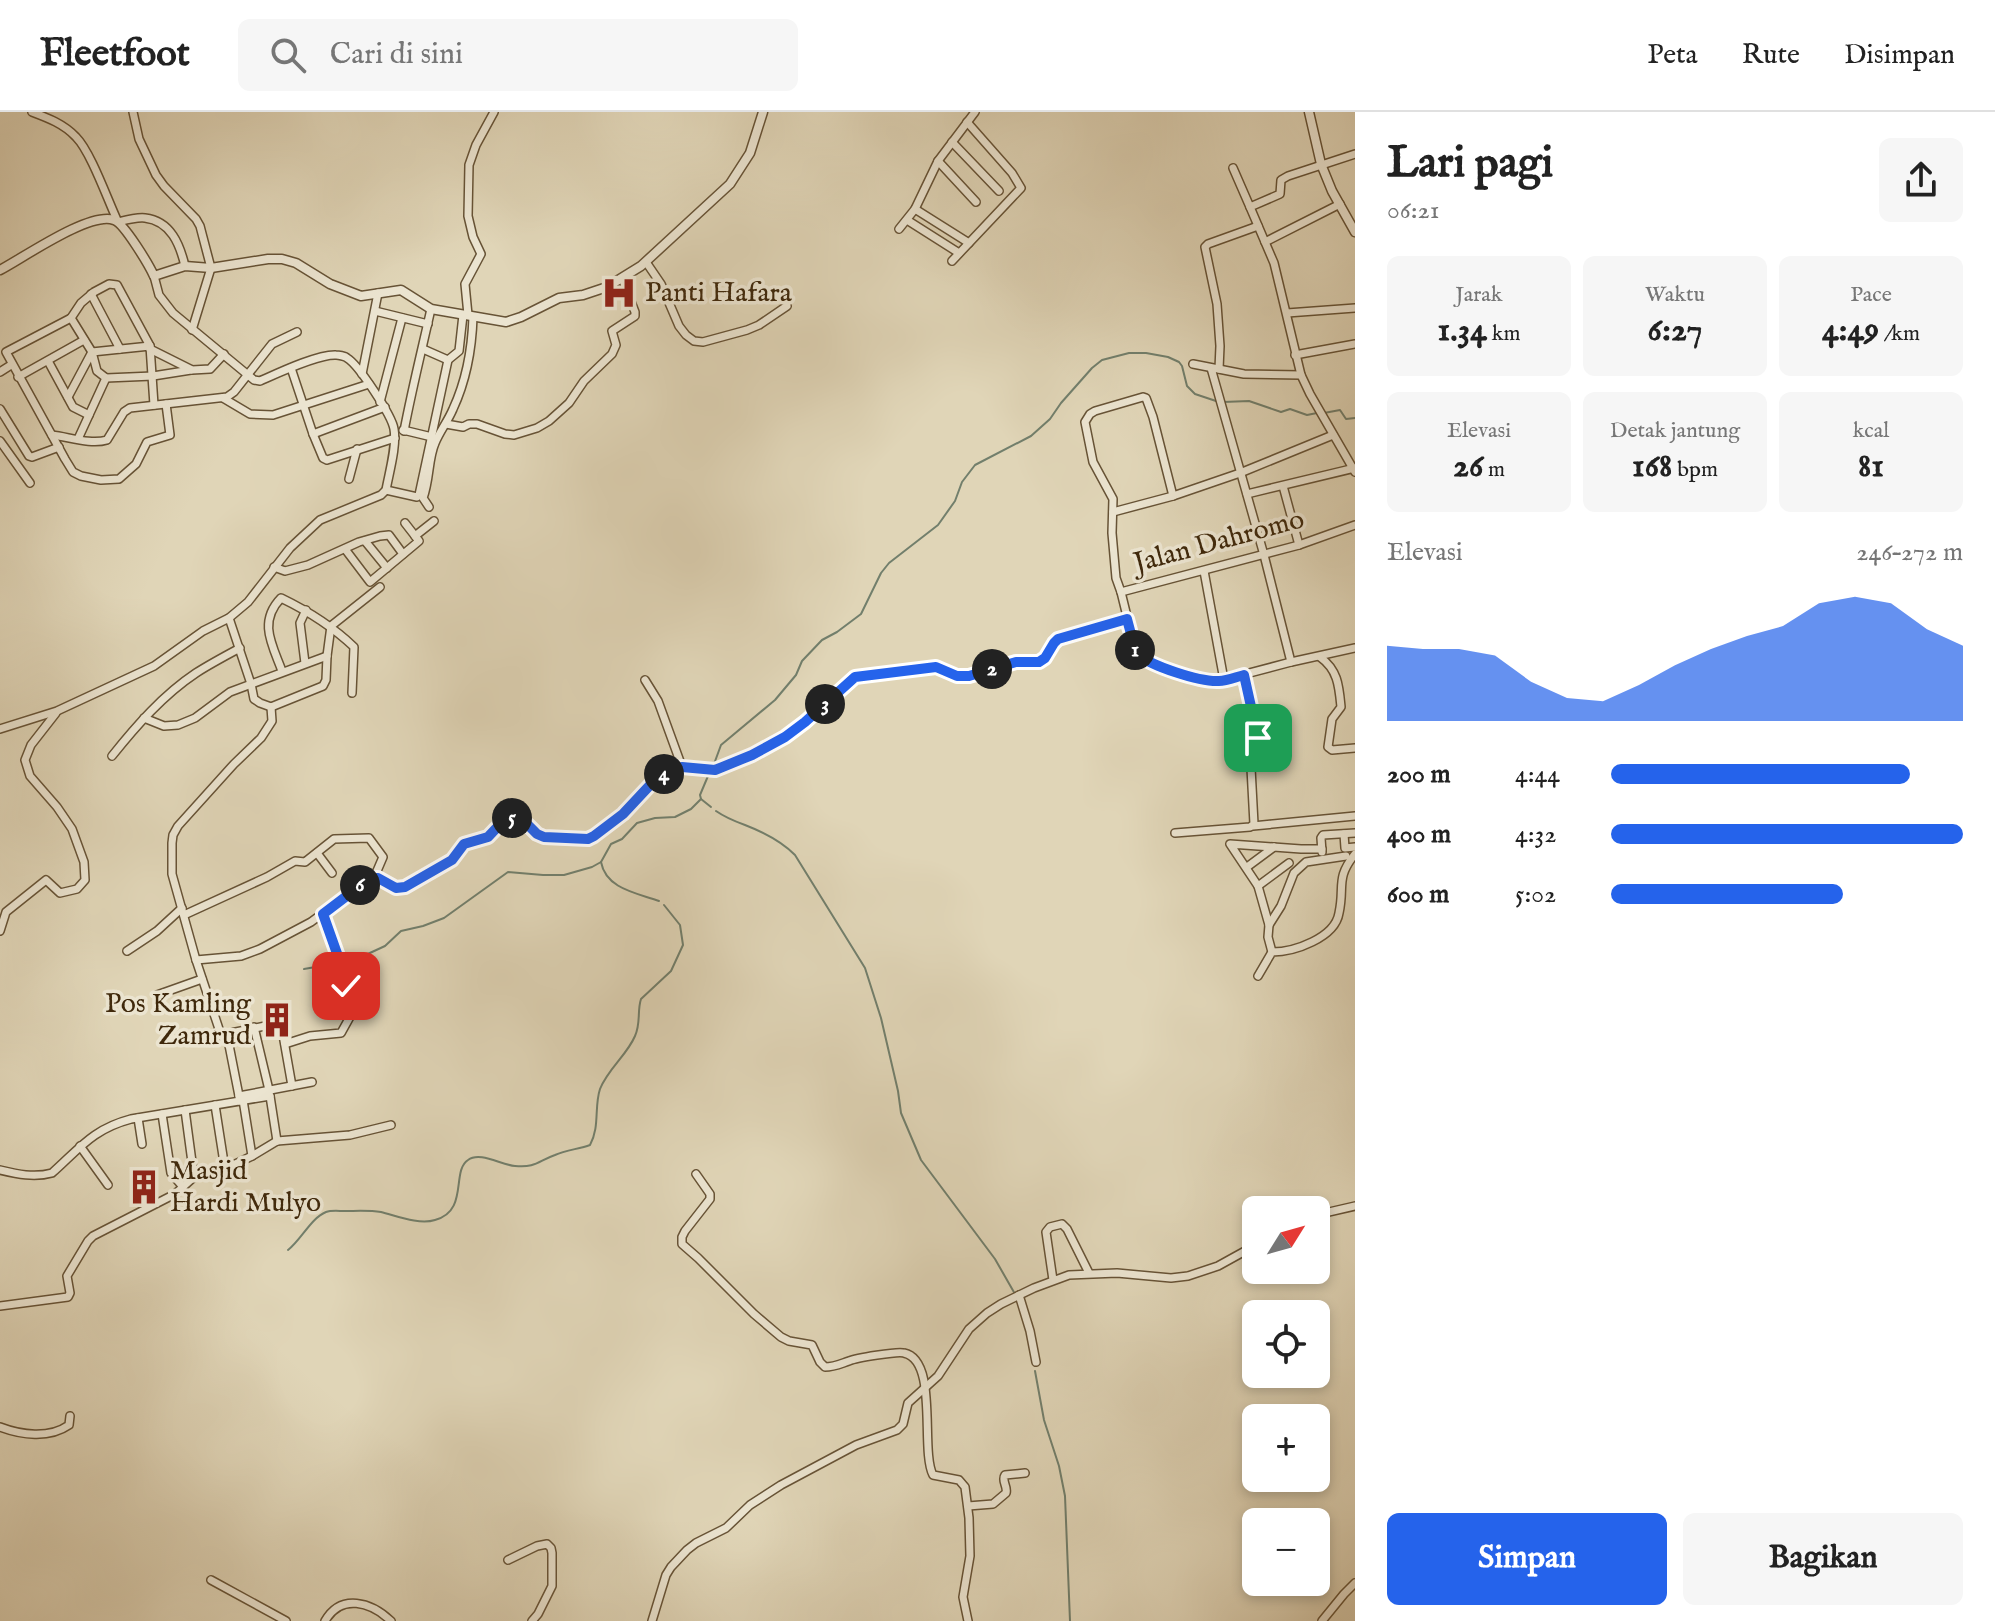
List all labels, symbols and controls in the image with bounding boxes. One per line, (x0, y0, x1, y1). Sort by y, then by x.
search box (238, 19, 798, 91)
text: Fleetfoot (40, 31, 190, 79)
icon: search (266, 33, 310, 77)
text: Cari di sini (330, 36, 463, 74)
text: Peta (1647, 38, 1698, 73)
text: Rute (1742, 38, 1800, 73)
text: Disimpan (1844, 38, 1955, 73)
text: Lari pagi (1387, 136, 1553, 192)
button: share (1879, 138, 1963, 222)
text: 06:21 (1387, 194, 1439, 227)
hospital icon: Panti Hafara (600, 274, 638, 312)
place label: Panti Hafara (645, 276, 793, 311)
text: Jarak (1455, 281, 1503, 309)
text: Waktu (1645, 281, 1705, 309)
text: Pace (1850, 281, 1892, 309)
text: 1.34 (1438, 309, 1487, 352)
text: 6:27 (1648, 309, 1702, 352)
text: 4:49 (1822, 309, 1879, 352)
text: km (1487, 320, 1520, 348)
text: /km (1879, 320, 1920, 348)
text: Elevasi (1447, 417, 1511, 445)
text: Detak jantung (1610, 417, 1740, 445)
text: kcal (1853, 417, 1889, 445)
text: 26 (1453, 445, 1483, 488)
text: 168 (1632, 445, 1672, 488)
text: 81 (1858, 445, 1884, 488)
text: m (1483, 456, 1505, 484)
text: bpm (1672, 456, 1718, 484)
street label: Jalan Dahromo (1127, 502, 1308, 582)
text: Elevasi (1387, 536, 1463, 569)
text: 246–272 m (1856, 536, 1963, 569)
pin: 1 (1115, 630, 1155, 670)
text: 1 (1131, 636, 1139, 664)
pin: 2 (972, 649, 1012, 689)
text: 2 (987, 655, 997, 683)
pin: 3 (805, 684, 845, 724)
text: 3 (821, 690, 829, 718)
pin (1224, 704, 1292, 772)
icon: arrive (1236, 716, 1280, 760)
pin: 4 (644, 754, 684, 794)
text: 200 m (1387, 758, 1451, 791)
text: 4:44 (1515, 758, 1560, 791)
text: 4 (659, 760, 669, 788)
pin: 5 (492, 798, 532, 838)
text: 5 (508, 804, 516, 832)
text: 400 m (1387, 818, 1451, 851)
text: 4:32 (1515, 818, 1557, 851)
pin: 6 (340, 865, 380, 905)
text: 6 (355, 871, 365, 899)
text: 600 m (1387, 878, 1449, 911)
text: 5:02 (1515, 878, 1556, 911)
pin (312, 952, 380, 1020)
icon: check (324, 964, 368, 1008)
place label: Pos Kamling Zamrud (105, 987, 252, 1054)
building icon: Pos Kamling Zamrud (258, 1001, 296, 1039)
place label: Masjid Hardi Mulyo (170, 1154, 321, 1221)
building icon: Masjid Hardi Mulyo (125, 1168, 163, 1206)
north arrow (1242, 1196, 1330, 1284)
map controls (1242, 1196, 1330, 1596)
button: locate (1242, 1300, 1330, 1388)
button: + (1242, 1404, 1330, 1492)
button: − (1242, 1508, 1330, 1596)
button: Simpan (1387, 1513, 1667, 1605)
button: Bagikan (1683, 1513, 1963, 1605)

